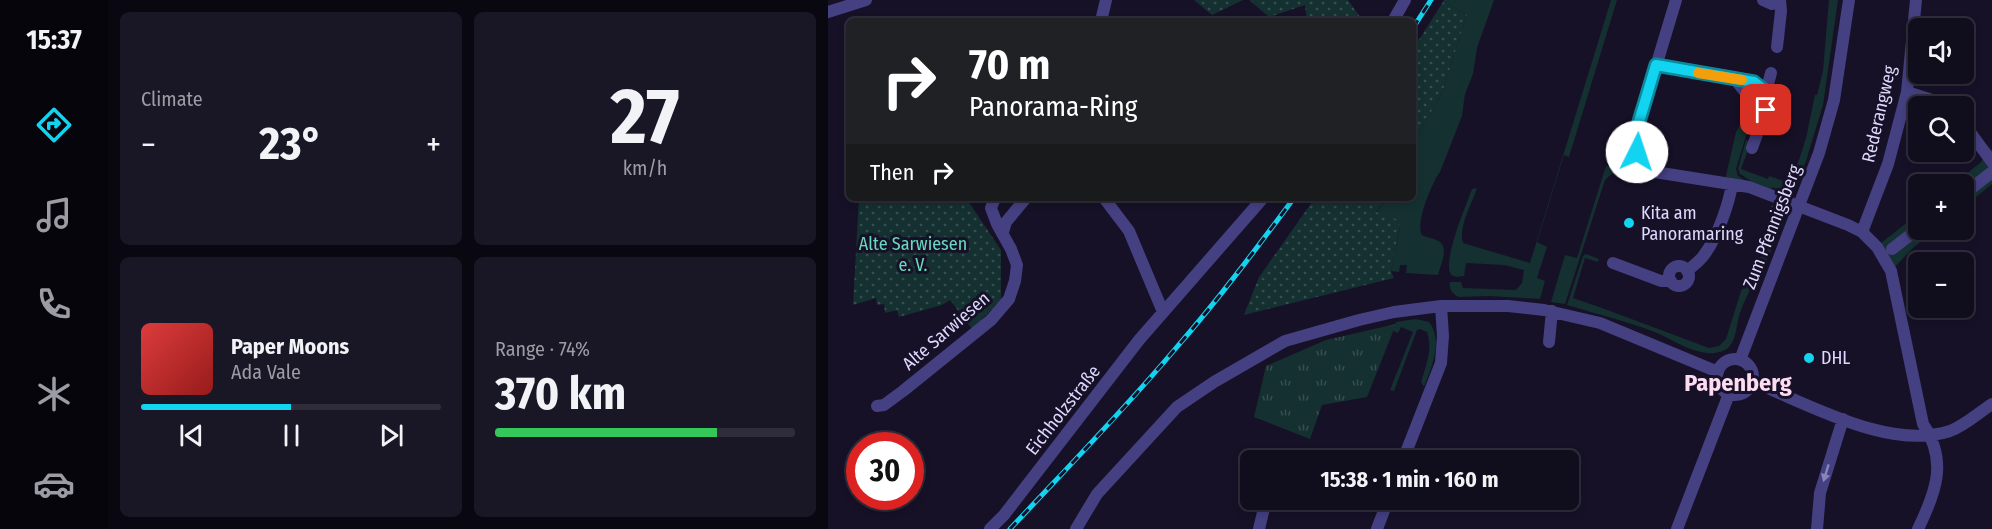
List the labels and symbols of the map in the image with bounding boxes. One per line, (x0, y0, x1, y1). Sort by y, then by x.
street label: Rederangweg (1857, 63, 1901, 165)
pin (1740, 84, 1791, 135)
position arrow (1605, 120, 1669, 184)
street label: Zum Pfennigsberg (1738, 161, 1806, 292)
place label: Kita am Panoramaring (1641, 202, 1744, 245)
marker: Kita am Panoramaring (1622, 216, 1636, 230)
park label: Alte Sarwiesen e. V. (859, 233, 967, 276)
street label: Alte Sarwiesen (898, 287, 994, 375)
place label: DHL (1821, 347, 1850, 369)
marker: DHL (1802, 351, 1816, 365)
street label: Eichholzstraße (1021, 361, 1105, 459)
district label: Papenberg (1684, 369, 1792, 397)
speed limit sign: 30 (846, 432, 924, 510)
one-way arrow (1821, 464, 1830, 482)

